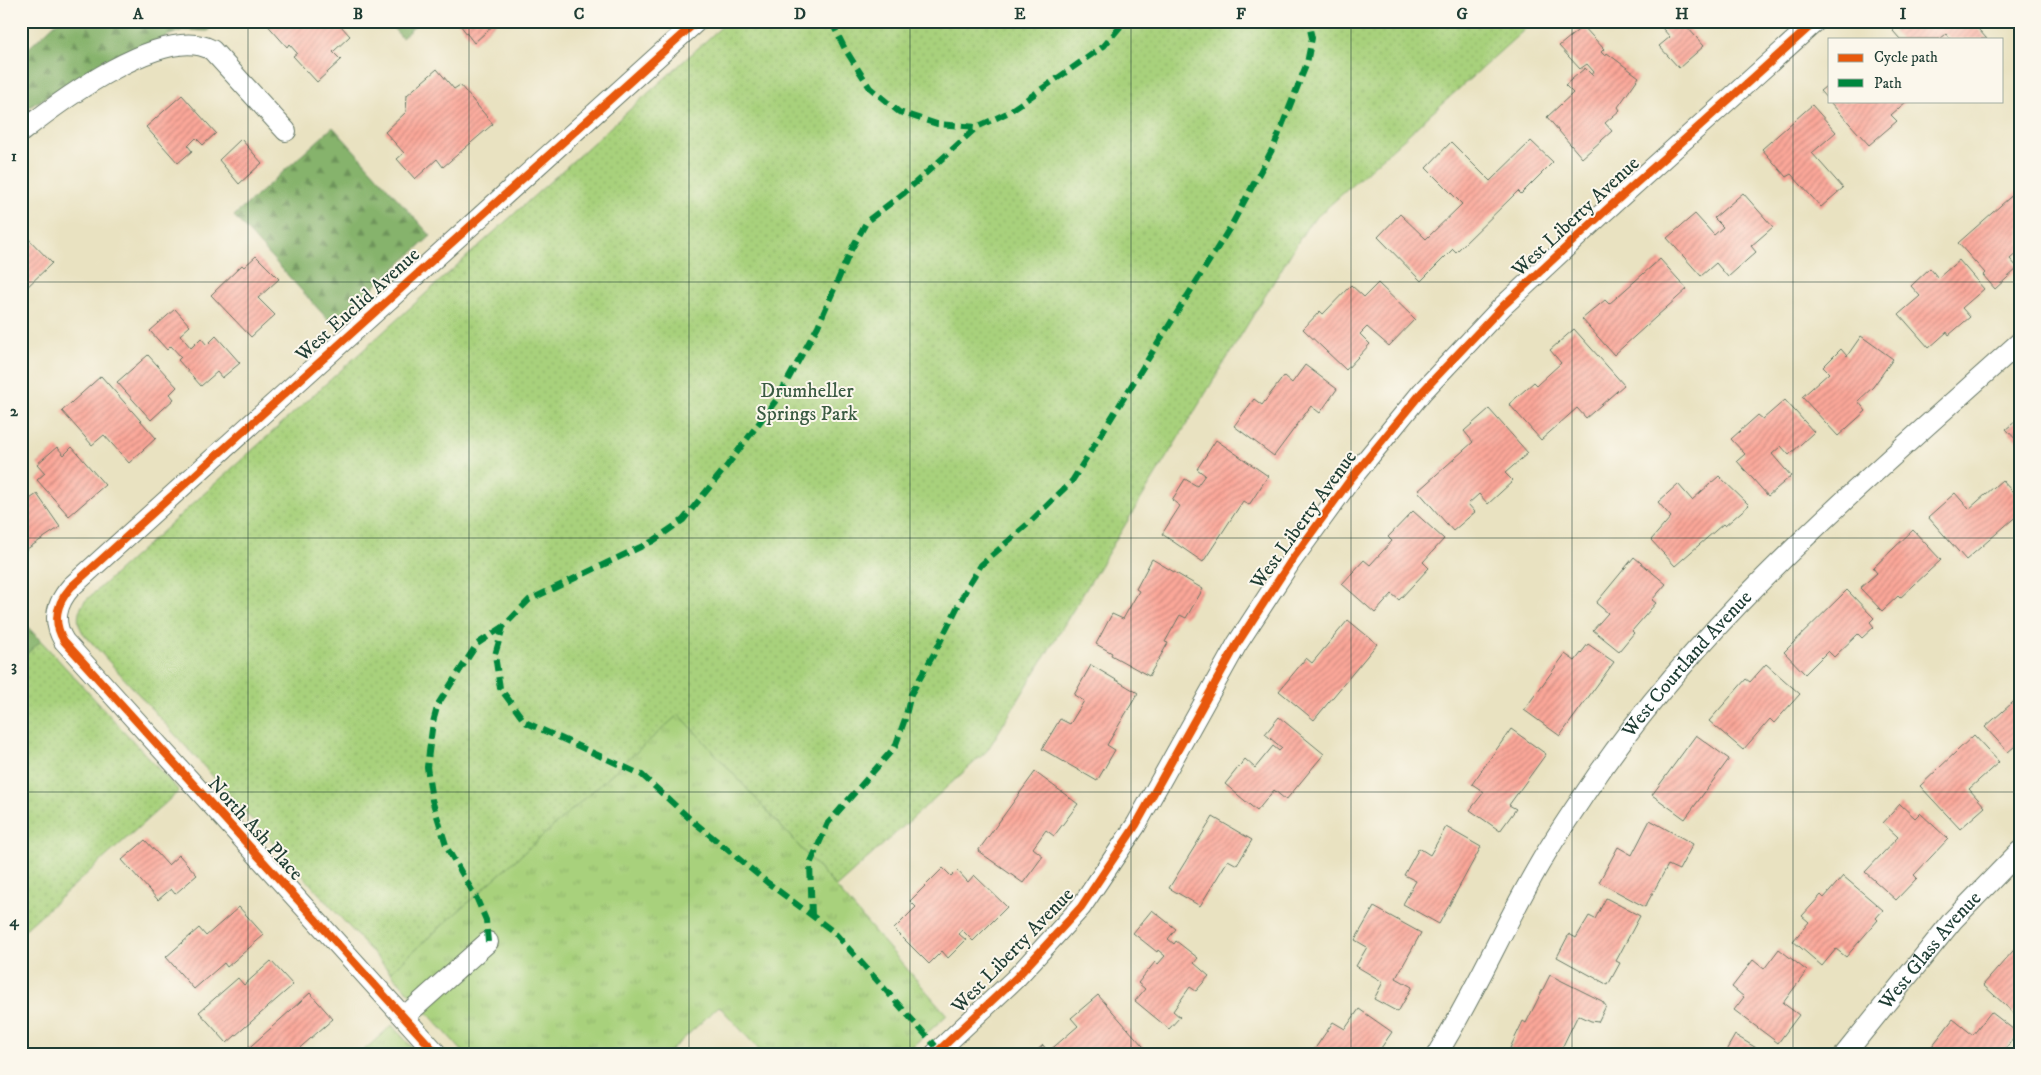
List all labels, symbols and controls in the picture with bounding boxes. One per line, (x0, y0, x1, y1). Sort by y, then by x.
text: A (132, 4, 144, 24)
text: B (353, 4, 363, 24)
text: C (574, 4, 584, 24)
text: D (794, 4, 806, 24)
text: E (1014, 4, 1026, 24)
text: F (1236, 4, 1246, 24)
text: G (1456, 4, 1468, 24)
text: H (1675, 4, 1689, 24)
text: I (1900, 4, 1907, 24)
legend (1828, 38, 2004, 102)
text: Cycle path (1874, 48, 1938, 67)
text: Path (1874, 74, 1902, 93)
text: 1 (11, 146, 17, 166)
street label: West Liberty Avenue (1506, 151, 1645, 283)
street label: West Euclid Avenue (290, 243, 425, 368)
park label: Drumheller Springs Park (756, 379, 858, 427)
text: 2 (10, 401, 19, 421)
street label: West Liberty Avenue (1245, 446, 1363, 595)
street label: West Courtland Avenue (1616, 585, 1757, 743)
text: 3 (11, 656, 17, 676)
street label: North Ash Place (202, 772, 308, 886)
street label: West Liberty Avenue (946, 883, 1079, 1020)
street label: West Glass Avenue (1873, 886, 1987, 1015)
text: 4 (8, 911, 19, 931)

